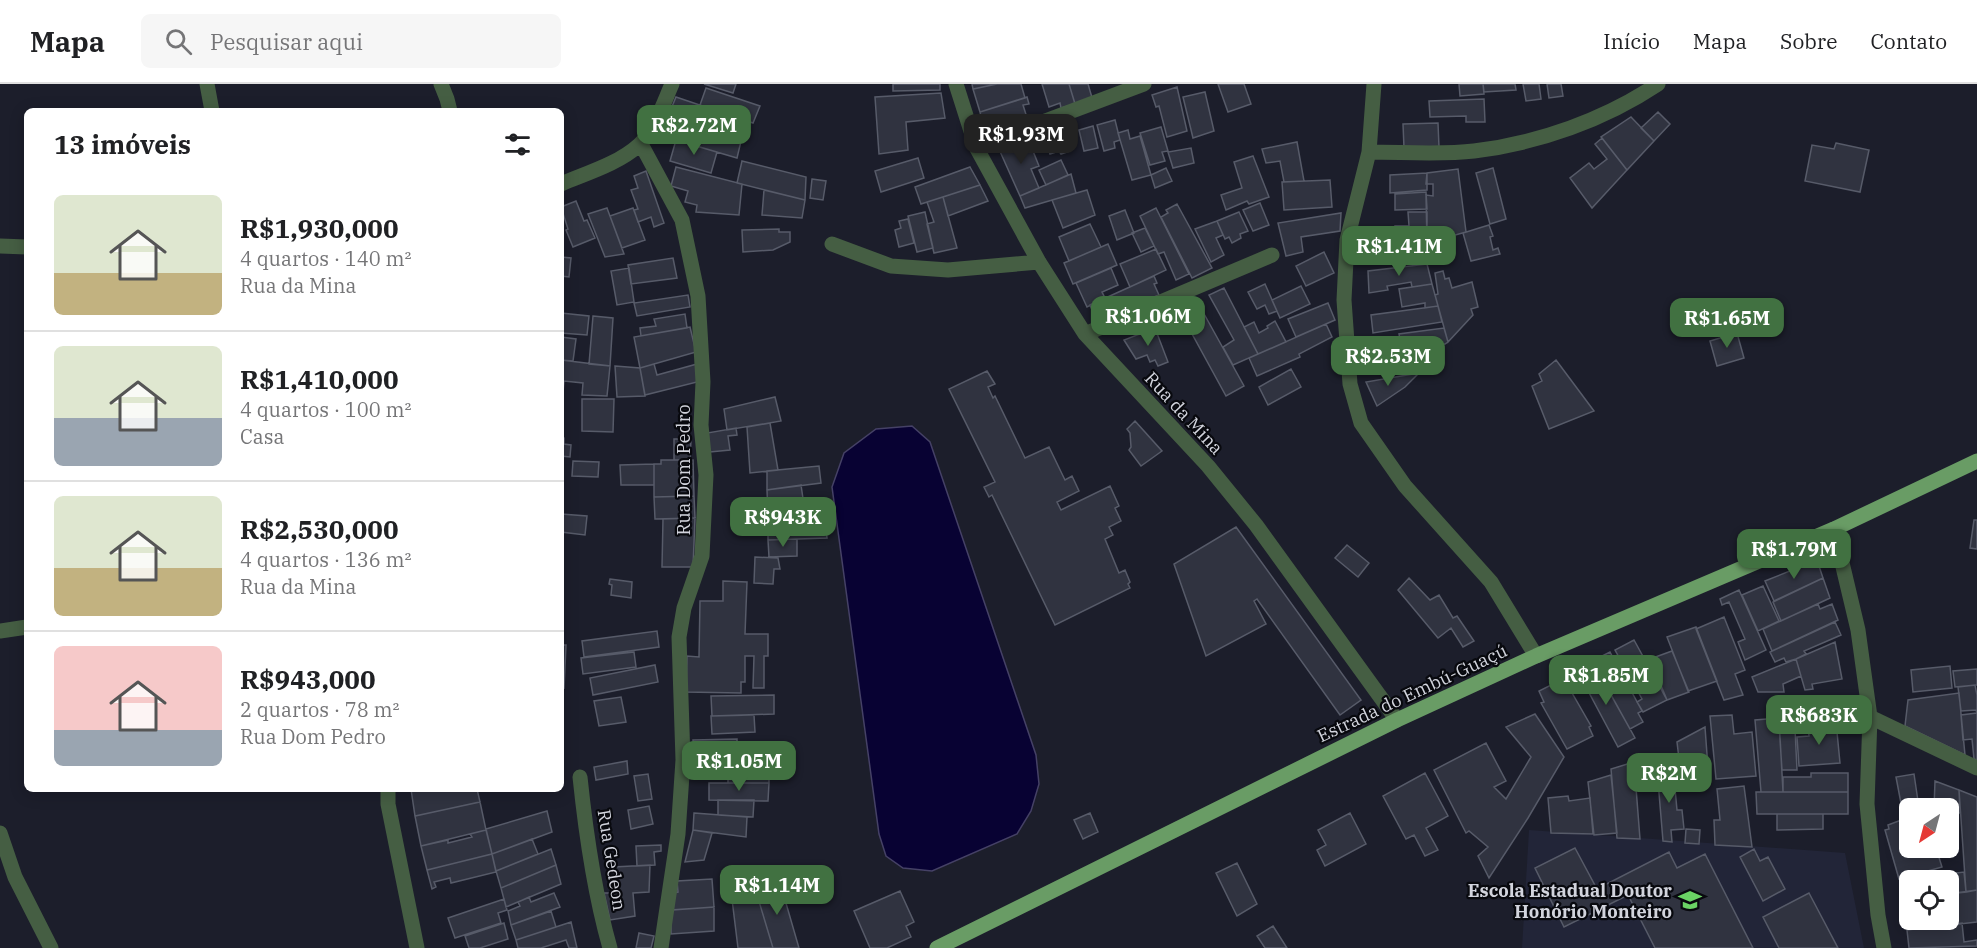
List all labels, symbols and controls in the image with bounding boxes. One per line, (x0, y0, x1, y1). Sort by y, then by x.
search box (141, 14, 561, 68)
text: Mapa (30, 23, 105, 60)
icon: search (162, 25, 195, 58)
text: Pesquisar aqui (210, 27, 363, 56)
text: Início (1603, 27, 1660, 55)
text: Mapa (1693, 27, 1747, 55)
text: Sobre (1780, 27, 1837, 55)
text: Contato (1870, 27, 1947, 55)
pin: R$2.72M (639, 105, 749, 156)
text: R$2.72M (651, 111, 737, 138)
pin: R$1.93M (966, 114, 1076, 165)
text: R$1.93M (978, 120, 1064, 147)
text: 13 imóveis (54, 127, 191, 161)
icon: filters (501, 128, 534, 161)
text: R$1,930,000 (240, 211, 399, 245)
icon: home (102, 219, 174, 291)
pin: R$1.41M (1344, 226, 1454, 277)
text: R$1.41M (1356, 232, 1442, 259)
text: 4 quartos · 140 m² (240, 245, 411, 272)
text: Rua da Mina (240, 272, 356, 299)
pin: R$1.06M (1093, 296, 1203, 347)
pin: R$1.65M (1672, 298, 1782, 349)
text: R$1.06M (1105, 302, 1191, 329)
text: R$1.65M (1684, 304, 1770, 331)
pin: R$2.53M (1333, 336, 1443, 387)
text: R$2.53M (1345, 342, 1431, 369)
text: R$1,410,000 (240, 362, 399, 396)
street label: Rua da Mina (1140, 367, 1228, 459)
icon: home (102, 370, 174, 442)
text: 4 quartos · 100 m² (240, 396, 411, 423)
street label: Rua Dom Pedro (672, 404, 695, 536)
text: Casa (240, 423, 284, 450)
pin: R$943K (734, 497, 832, 548)
text: R$943K (744, 503, 822, 530)
text: R$2,530,000 (240, 512, 399, 546)
icon: home (102, 520, 174, 592)
pin: R$1.79M (1739, 529, 1849, 580)
text: R$1.79M (1751, 535, 1837, 562)
text: 4 quartos · 136 m² (240, 546, 411, 573)
text: Rua da Mina (240, 573, 356, 600)
street label: Estrada do Embú-Guaçú (1313, 639, 1511, 747)
pin: R$1.85M (1551, 655, 1661, 706)
text: R$1.85M (1563, 661, 1649, 688)
text: R$943,000 (240, 662, 376, 696)
icon: home (102, 670, 174, 742)
pin: R$683K (1770, 695, 1868, 746)
text: 2 quartos · 78 m² (240, 696, 399, 723)
text: R$683K (1780, 701, 1858, 728)
text: Rua Dom Pedro (240, 723, 386, 750)
pin: R$1.05M (684, 741, 794, 792)
text: R$1.05M (696, 747, 782, 774)
pin: R$2M (1633, 753, 1705, 804)
text: R$2M (1641, 759, 1697, 786)
north arrow (1899, 798, 1959, 858)
map controls (1899, 798, 1959, 930)
street label: Rua Gedeon (593, 808, 631, 912)
pin: R$1.14M (722, 865, 832, 916)
button: locate (1899, 870, 1959, 930)
text: R$1.14M (734, 871, 820, 898)
place label: Escola Estadual Doutor Honório Monteiro (1468, 879, 1672, 923)
school or university icon: Escola Estadual Doutor Honório Monteiro (1677, 887, 1703, 913)

